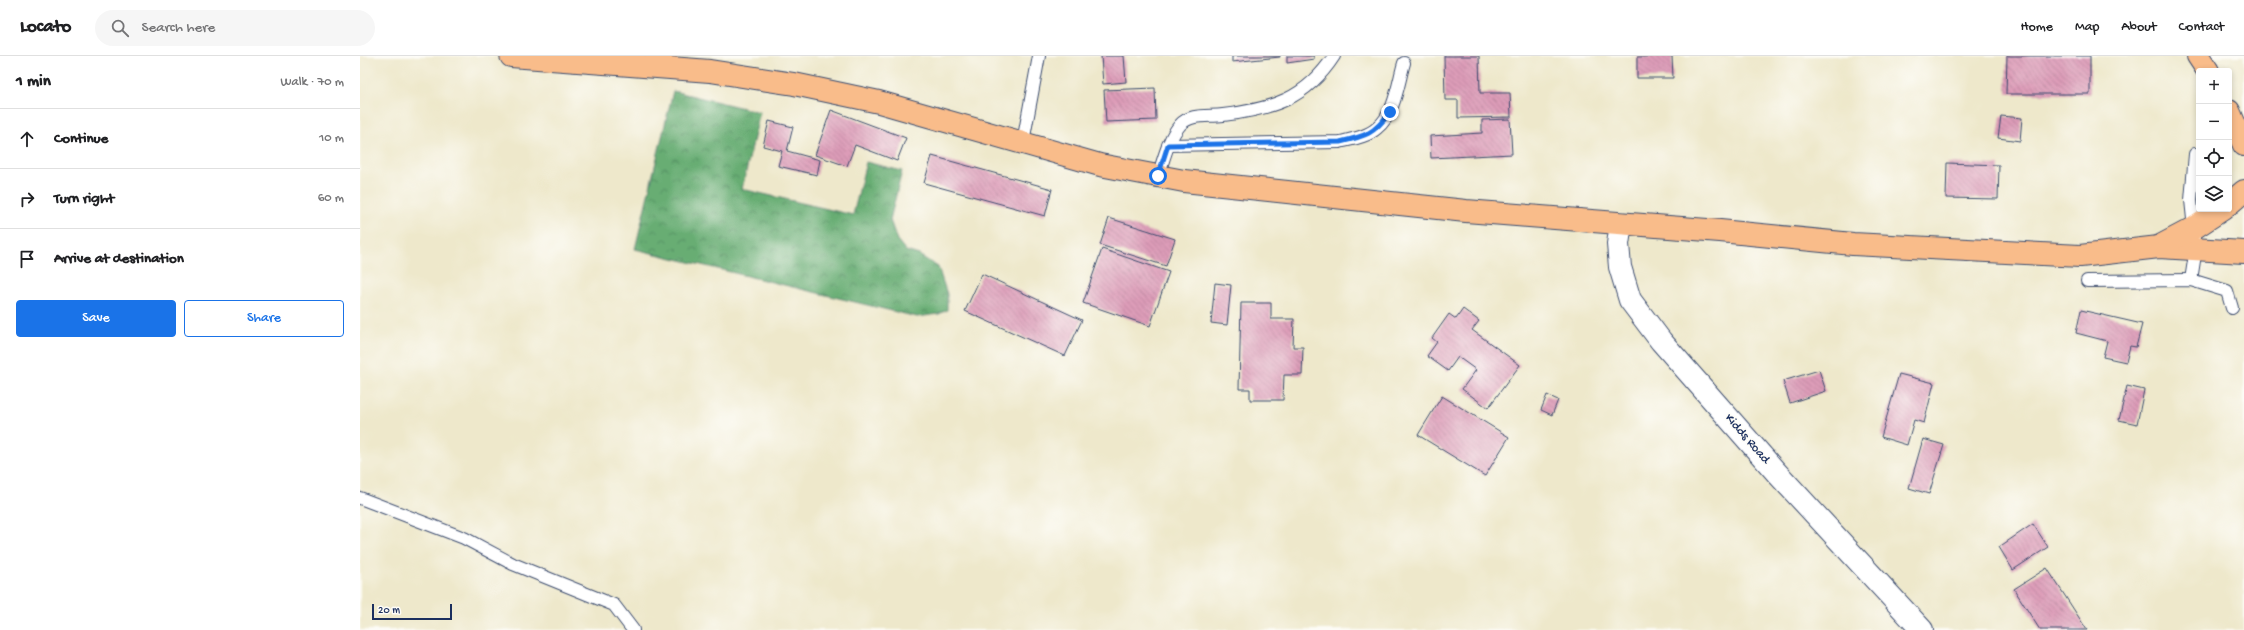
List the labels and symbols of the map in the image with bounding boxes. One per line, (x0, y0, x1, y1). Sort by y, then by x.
route end (1381, 103, 1399, 121)
route start (1149, 167, 1167, 185)
street label: Kidds Road (1721, 411, 1774, 468)
scale bar (372, 602, 452, 621)

